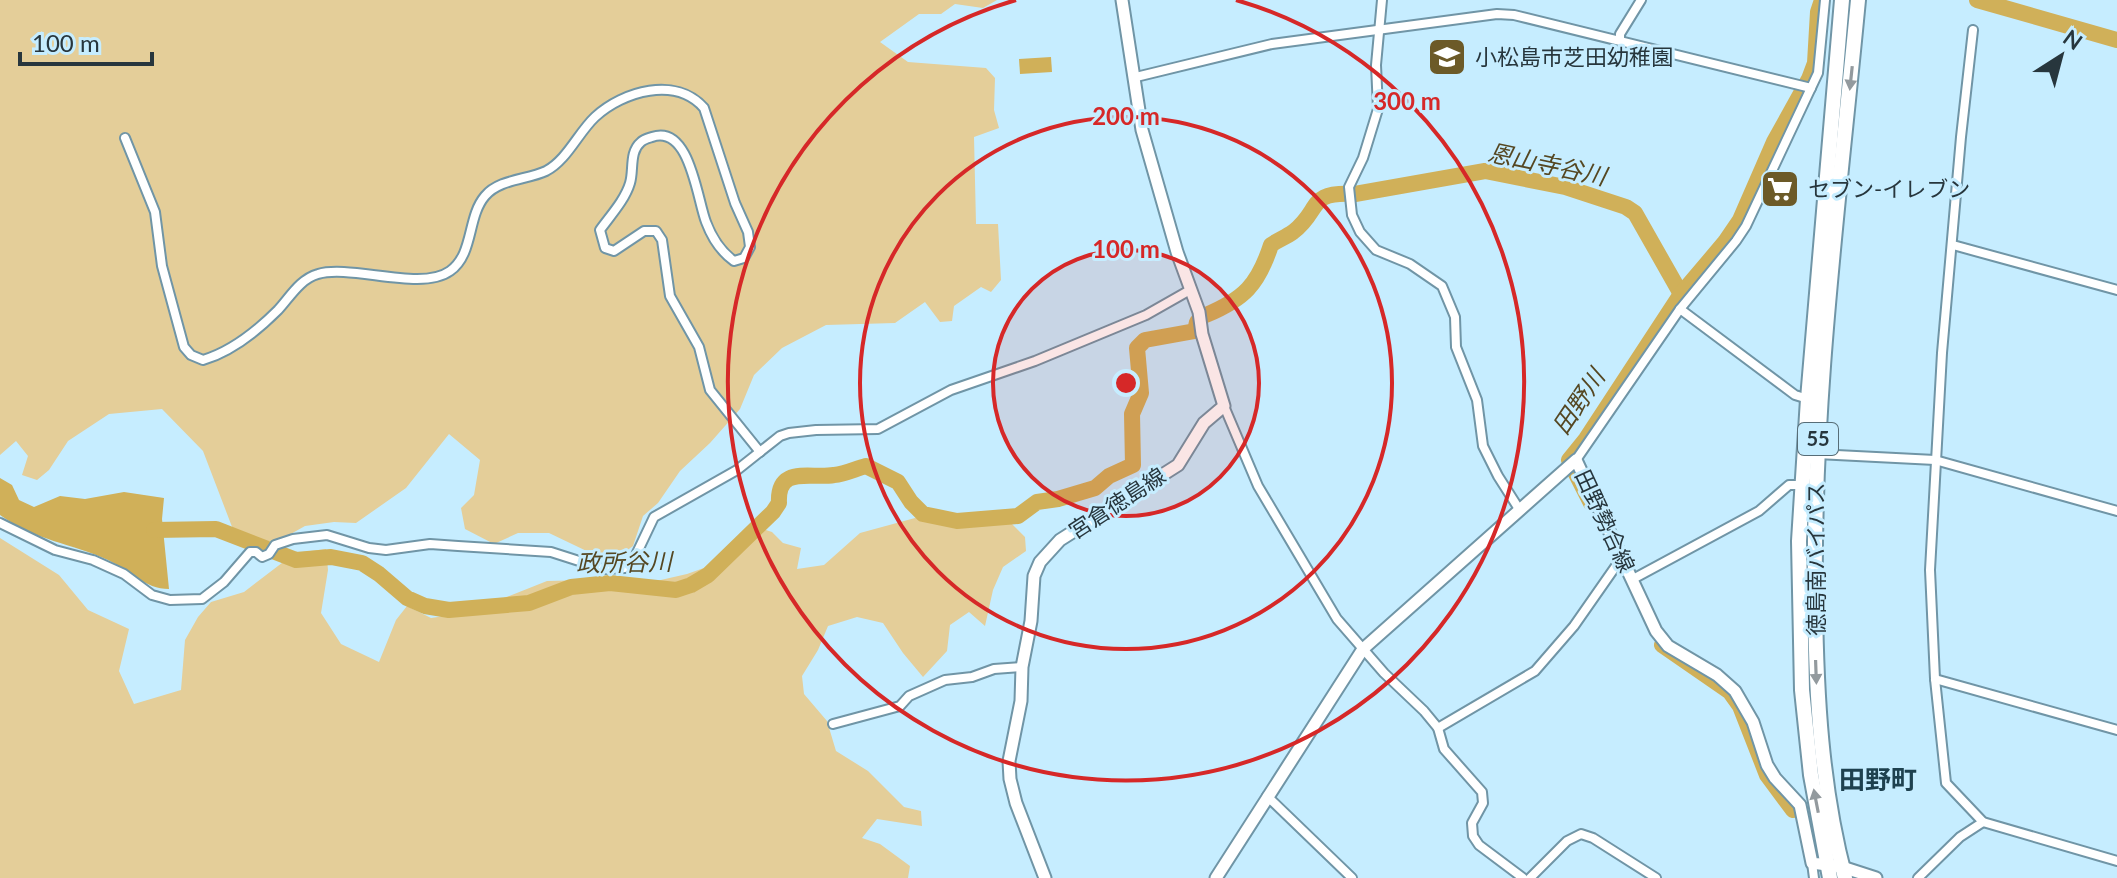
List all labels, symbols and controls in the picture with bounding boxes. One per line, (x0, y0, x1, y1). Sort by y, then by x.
scale bar (20, 16, 152, 66)
north arrow (2021, 16, 2101, 96)
text: N (2058, 24, 2088, 55)
text: 100 m (32, 28, 100, 57)
school or university icon: 小松島市芝田幼稚園 (1426, 36, 1468, 78)
place label: 小松島市芝田幼稚園 (1475, 43, 1673, 70)
one-way arrow (1844, 66, 1857, 91)
text: 300 m (1373, 86, 1441, 115)
text: 200 m (1092, 101, 1160, 130)
water label: 恩山寺谷川 (1486, 137, 1612, 191)
supermarket icon: セブン-イレブン (1759, 168, 1801, 210)
place label: セブン-イレブン (1808, 175, 1970, 202)
text: 100 m (1092, 234, 1160, 263)
water label: 田野川 (1546, 361, 1612, 439)
centre of rings (1112, 369, 1140, 397)
road number: 55 (1798, 423, 1838, 455)
street label: 宮倉徳島線 (1063, 461, 1170, 544)
street label: 田野勢合線 (1570, 465, 1641, 576)
street label: 徳島南バイパス (1802, 482, 1829, 636)
water label: 政所谷川 (576, 546, 675, 577)
one-way arrow (1810, 660, 1823, 685)
district label: 田野町 (1839, 763, 1917, 795)
one-way arrow (1809, 789, 1821, 814)

